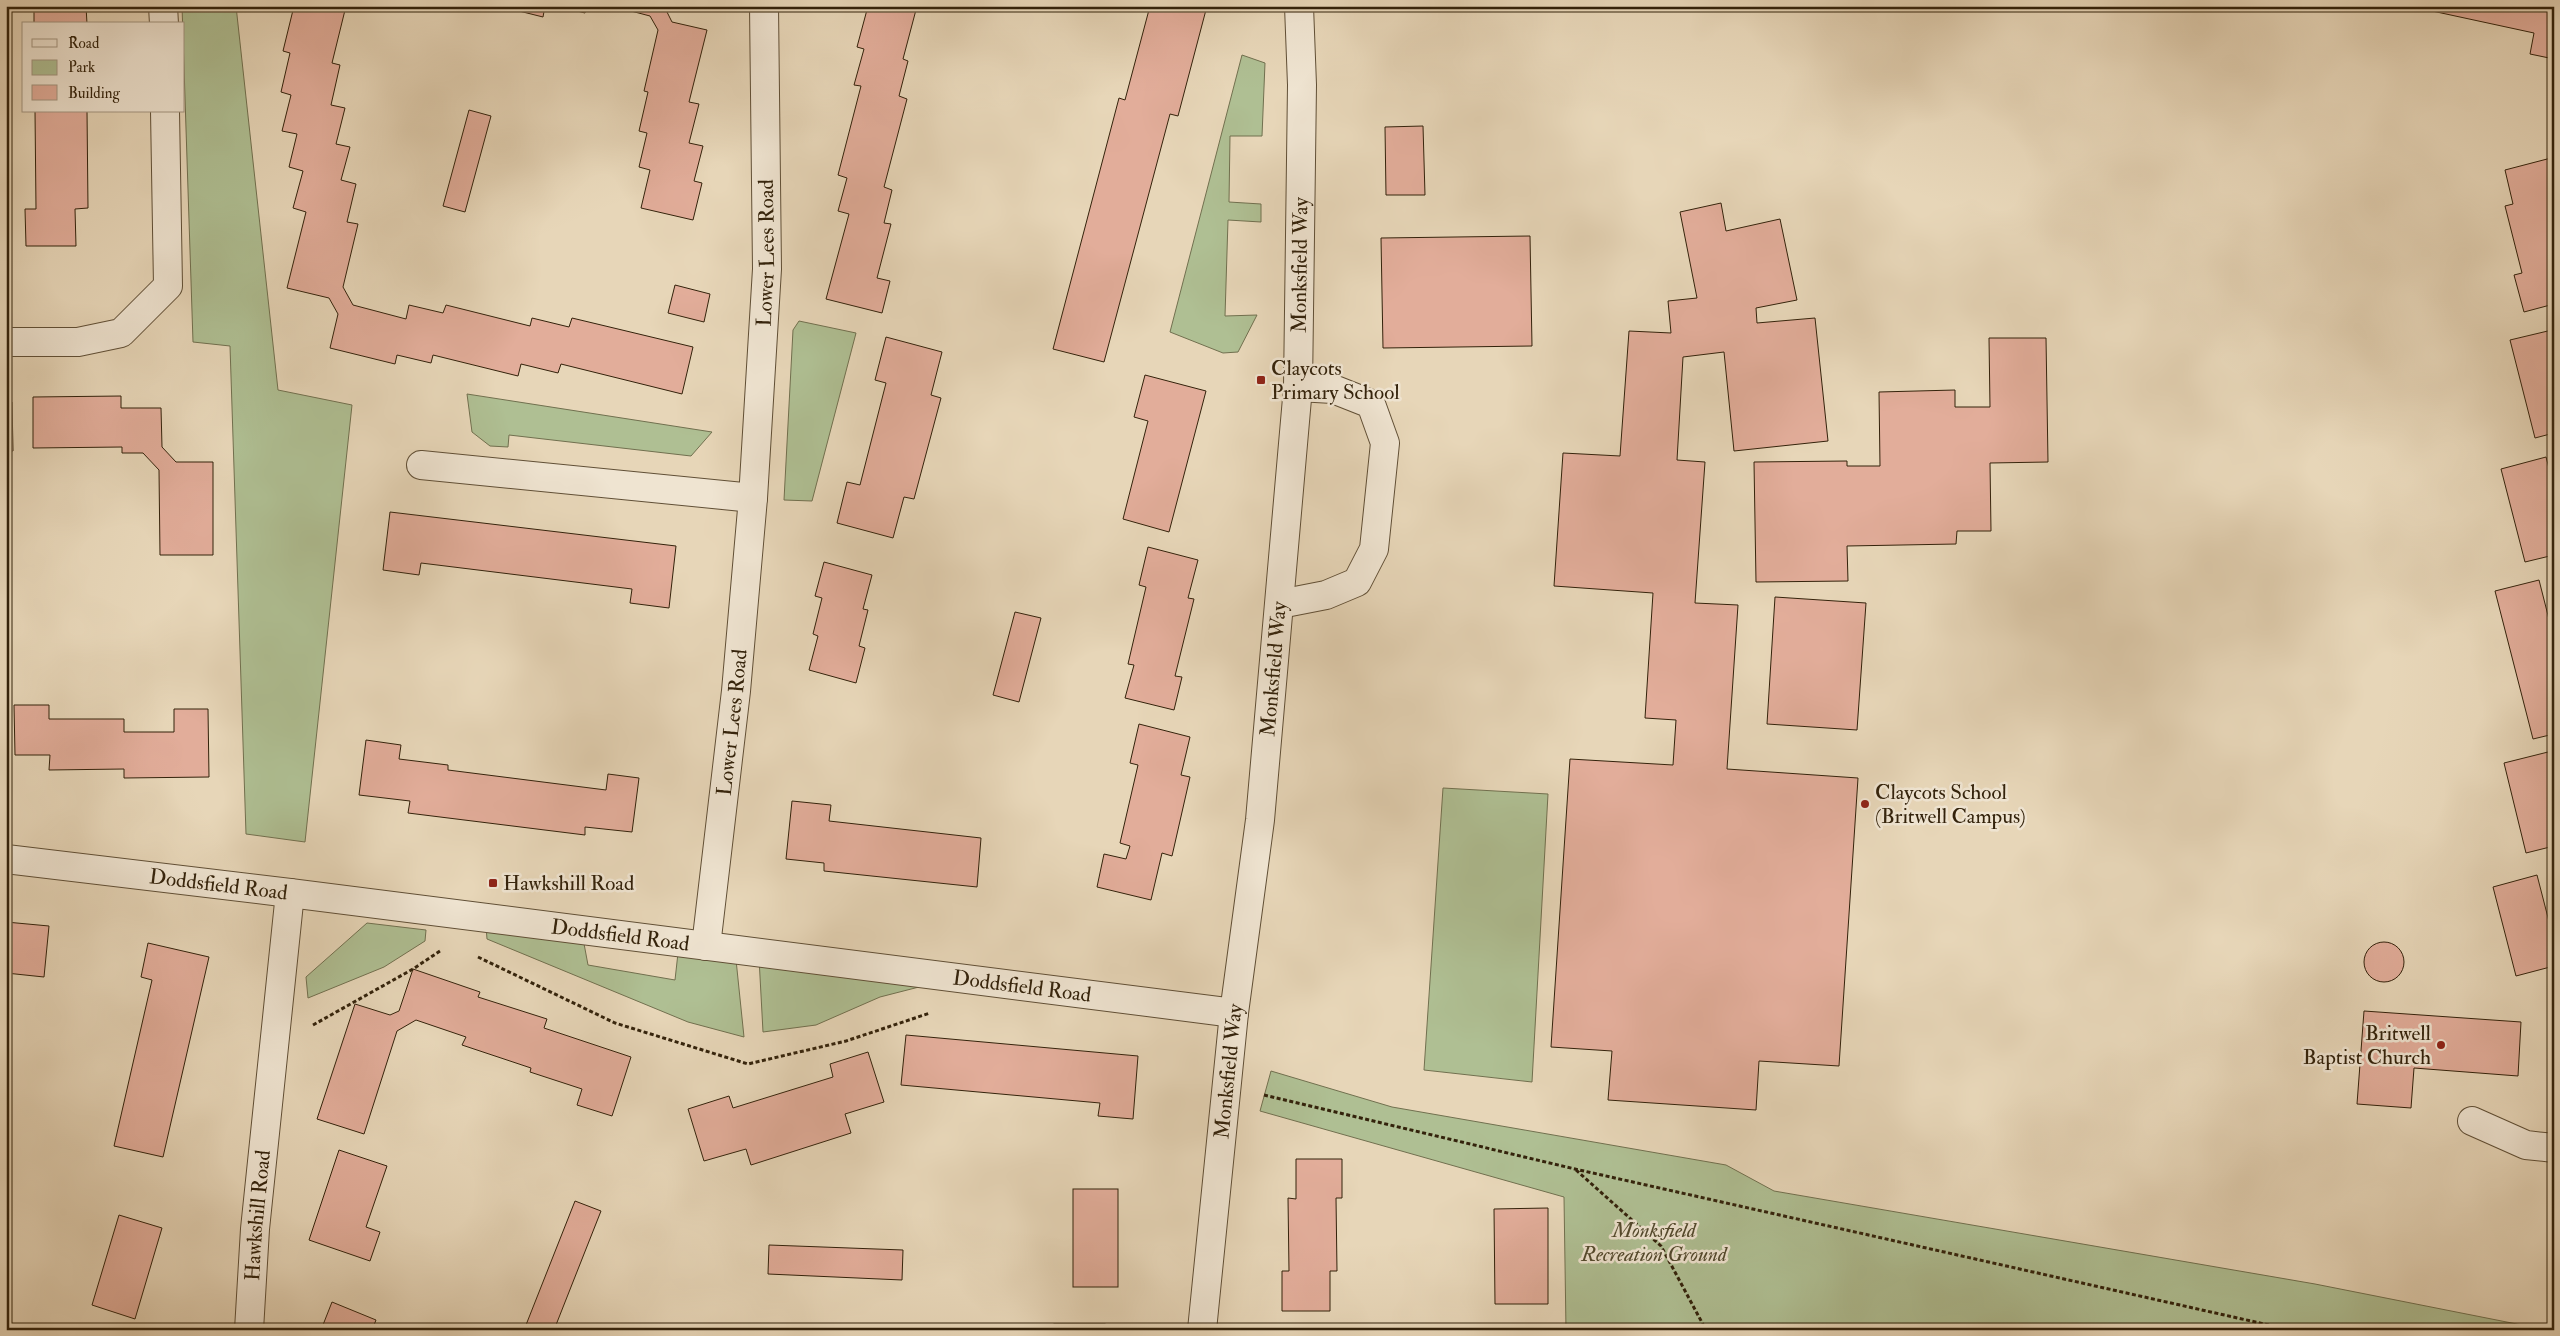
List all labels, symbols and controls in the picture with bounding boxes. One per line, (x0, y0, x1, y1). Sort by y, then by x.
legend (22, 22, 185, 112)
text: Road (68, 34, 100, 53)
text: Park (68, 58, 95, 77)
text: Building (68, 84, 120, 103)
street label: Lower Lees Road (751, 178, 781, 327)
street label: Monksfield Way (1286, 196, 1315, 333)
place label: Claycots Primary School (1271, 355, 1400, 406)
marker: Claycots Primary School (1255, 374, 1267, 386)
street label: Monksfield Way (1254, 600, 1293, 738)
street label: Lower Lees Road (711, 647, 754, 797)
place label: Claycots School (Britwell Campus) (1875, 779, 2026, 830)
marker: Claycots School (Britwell Campus) (1859, 798, 1871, 810)
street label: Doddsfield Road (148, 863, 290, 907)
place label: Hawkshill Road (503, 870, 635, 897)
marker: Hawkshill Road (487, 877, 499, 889)
street label: Doddsfield Road (549, 913, 692, 958)
street label: Doddsfield Road (951, 964, 1094, 1009)
street label: Monksfield Way (1208, 1001, 1249, 1140)
place label: Britwell Baptist Church (2303, 1020, 2432, 1071)
marker: Britwell Baptist Church (2435, 1039, 2447, 1051)
street label: Hawkshill Road (239, 1148, 277, 1282)
park label: Monksfield Recreation Ground (1580, 1217, 1728, 1268)

